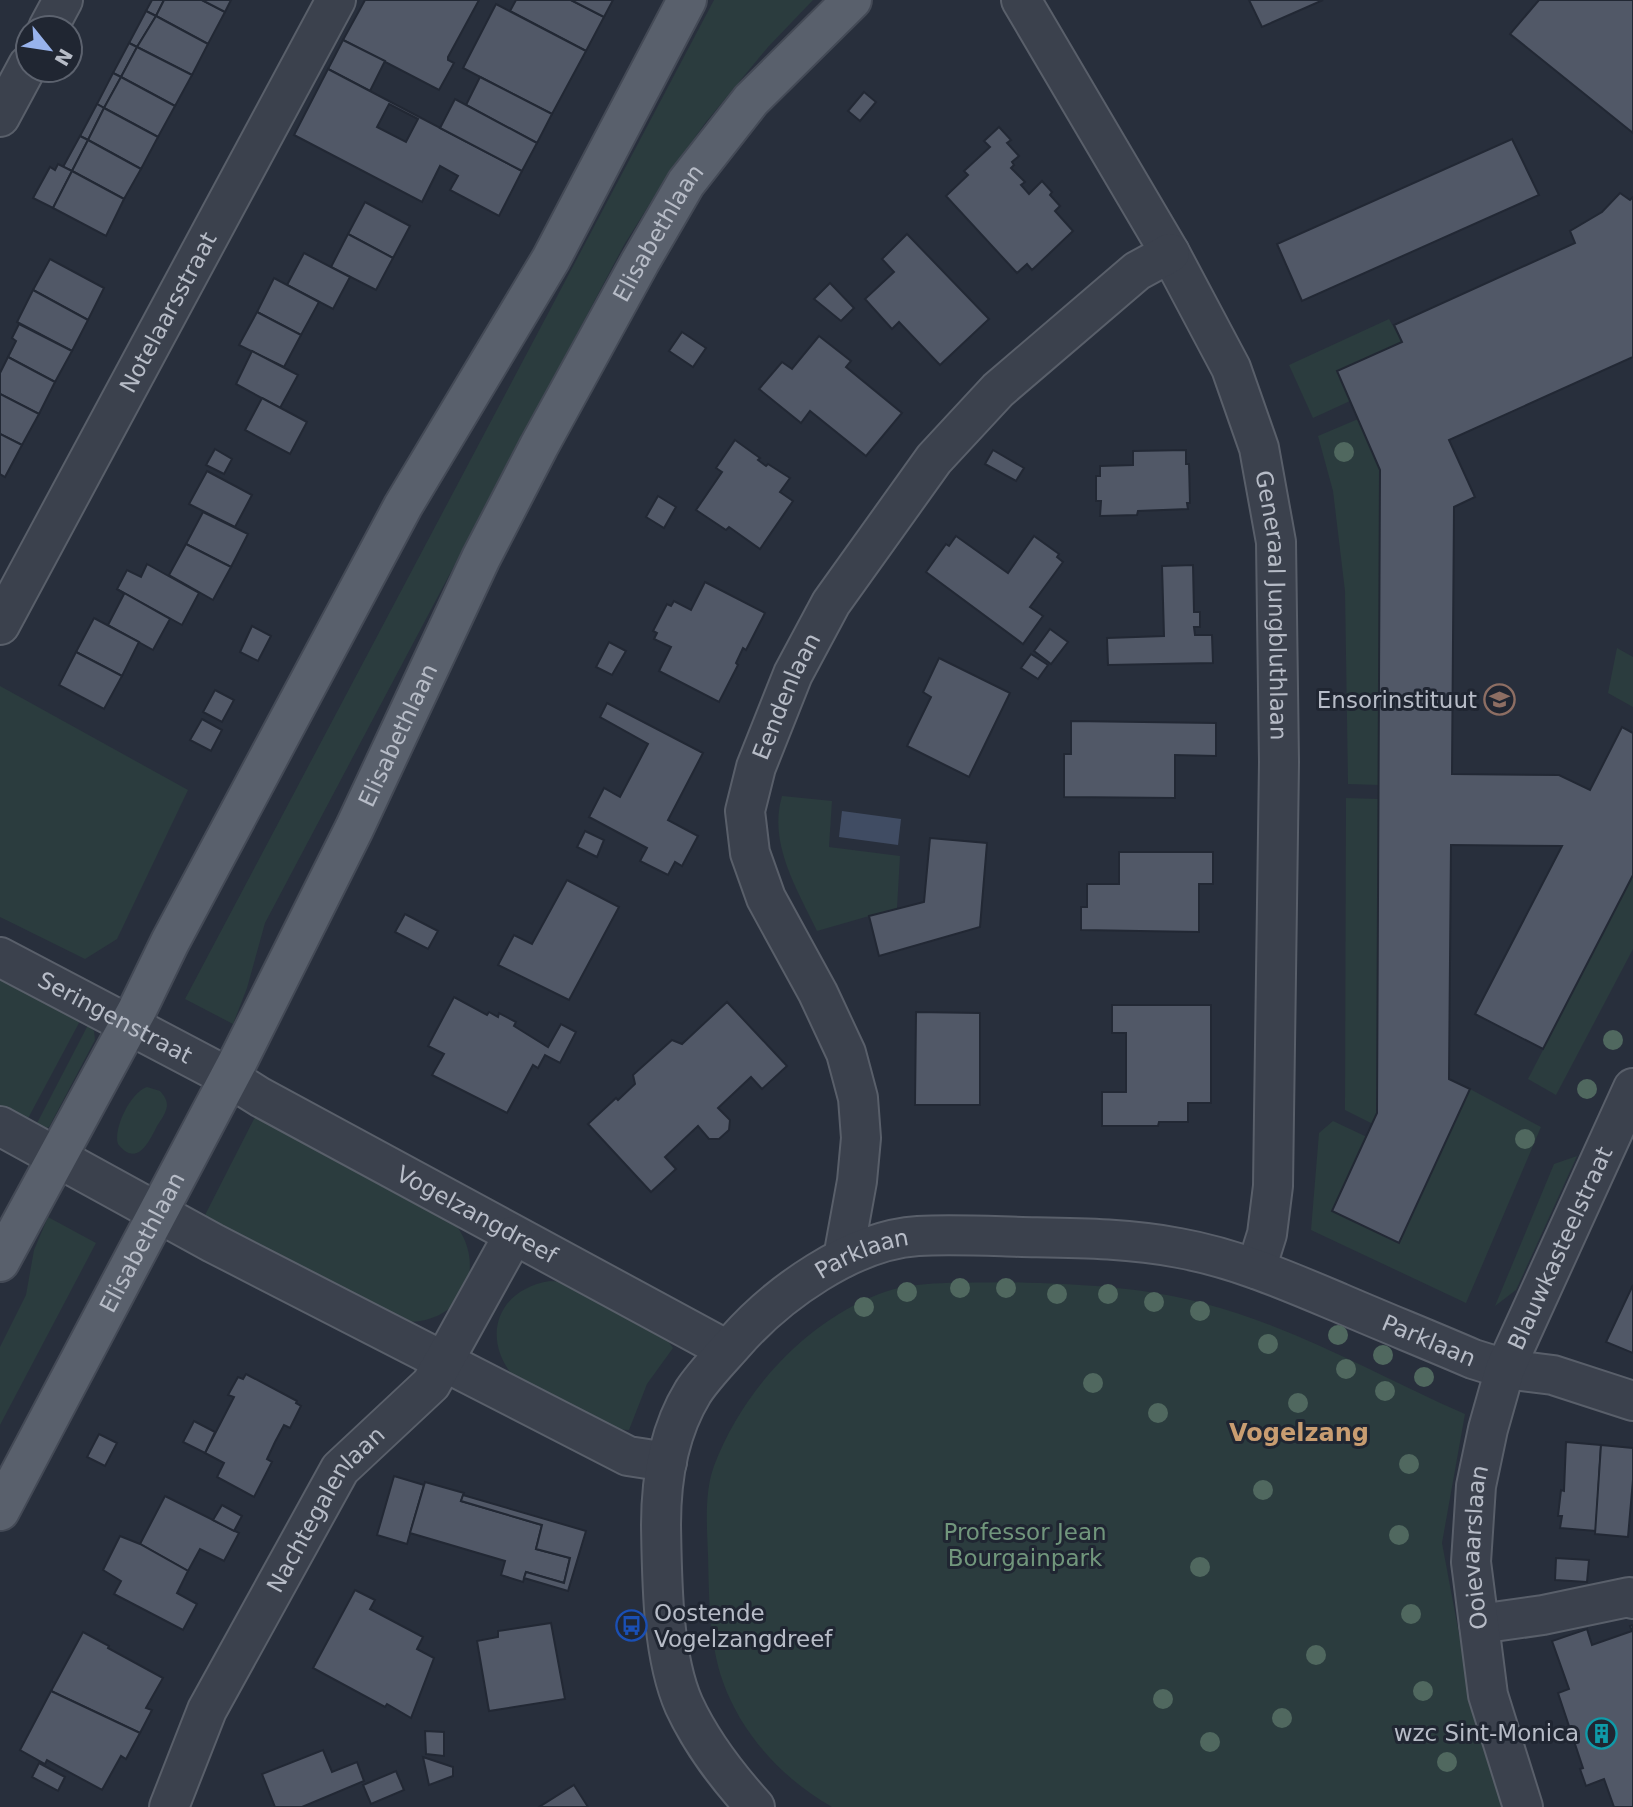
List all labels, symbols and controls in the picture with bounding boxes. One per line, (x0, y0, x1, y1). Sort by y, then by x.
north arrow (14, 14, 84, 84)
text: N (50, 45, 77, 70)
street label: Elisabethlaan (608, 159, 709, 306)
street label: Notelaarsstraat (114, 228, 222, 397)
street label: Generaal Jungbluthlaan (1250, 468, 1292, 741)
street label: Eendenlaan (747, 628, 826, 763)
street label: Elisabethlaan (353, 660, 443, 811)
school or university icon: Ensorinstituut (1483, 683, 1517, 717)
place label: Ensorinstituut (1317, 687, 1477, 713)
street label: Seringenstraat (34, 966, 196, 1069)
street label: Blauwkasteelstraat (1503, 1143, 1618, 1354)
street label: Vogelzangdreef (392, 1161, 562, 1269)
street label: Elisabethlaan (94, 1168, 190, 1317)
street label: Parklaan (810, 1224, 911, 1284)
street label: Parklaan (1378, 1309, 1480, 1372)
district label: Vogelzang (1229, 1419, 1369, 1447)
street label: Nachtegalenlaan (262, 1421, 390, 1597)
street label: Ooievaarslaan (1458, 1463, 1493, 1631)
park label: Professor Jean Bourgainpark (943, 1519, 1107, 1571)
place label: Oostende Vogelzangdreef (654, 1600, 833, 1652)
bus stop icon: Oostende Vogelzangdreef (614, 1609, 648, 1643)
building icon: wzc Sint-Monica (1585, 1716, 1619, 1750)
place label: wzc Sint-Monica (1394, 1720, 1579, 1746)

